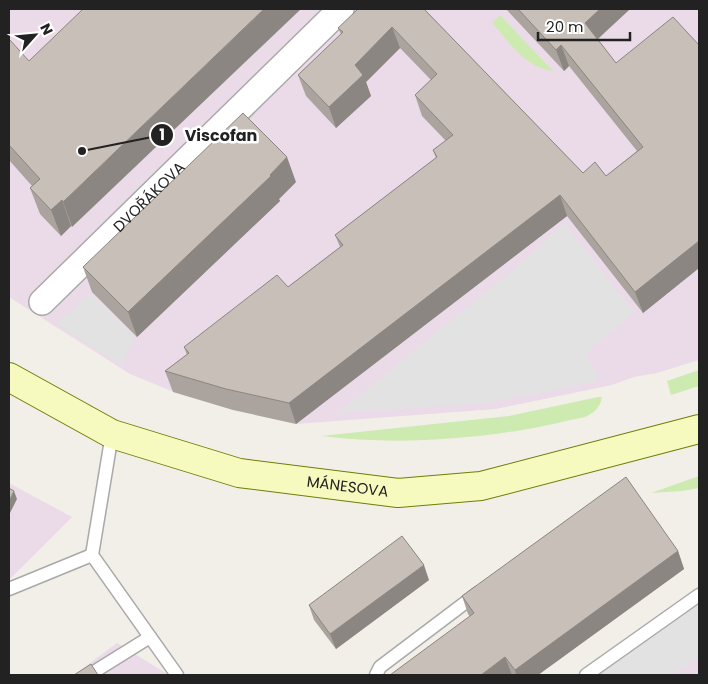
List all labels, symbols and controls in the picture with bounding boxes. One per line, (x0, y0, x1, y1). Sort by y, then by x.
north arrow (10, 10, 60, 60)
scale bar (538, 10, 630, 42)
text: 20 m (546, 16, 584, 37)
text: N (35, 20, 58, 38)
callout: Viscofan (150, 120, 267, 151)
text: 1 (159, 124, 165, 145)
text: Viscofan (185, 124, 257, 147)
street label: DVOŘÁKOVA (108, 157, 189, 237)
street label: MÁNESOVA (306, 471, 390, 502)

